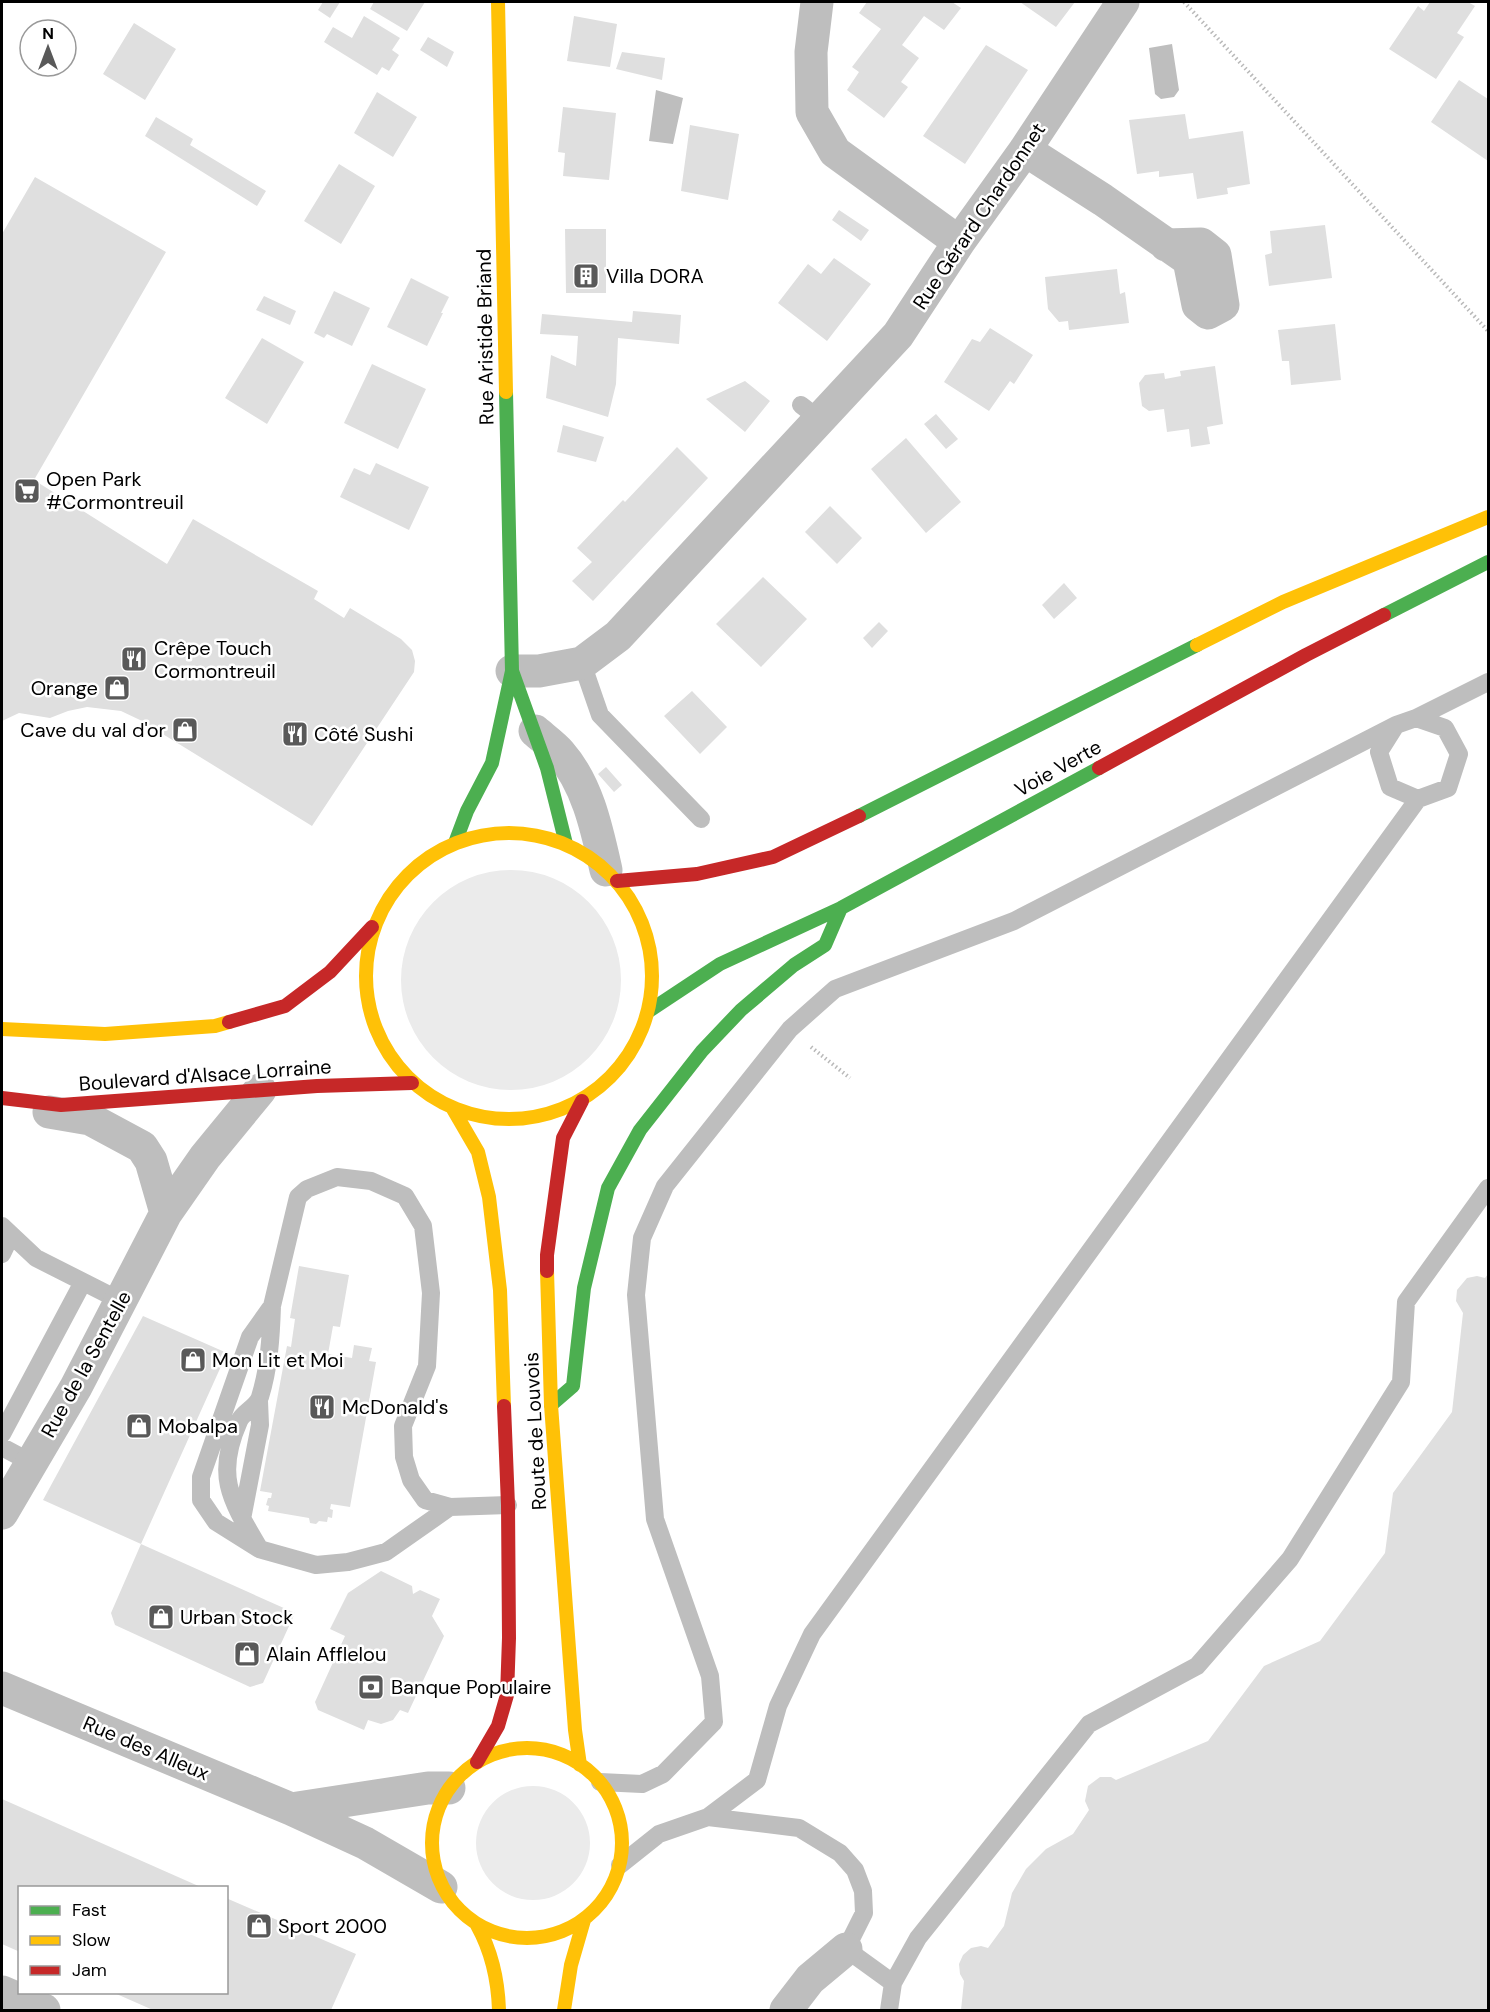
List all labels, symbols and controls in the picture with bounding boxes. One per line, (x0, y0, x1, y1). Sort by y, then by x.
north arrow (18, 18, 78, 78)
text: N (42, 23, 54, 44)
street label: Rue Gérard Chardonnet (907, 118, 1051, 314)
street label: Rue Aristide Briand (470, 249, 500, 425)
building icon: Villa DORA (571, 261, 601, 291)
place label: Villa DORA (606, 263, 704, 289)
place label: Open Park #Cormontreuil (46, 466, 184, 515)
supermarket icon: Open Park #Cormontreuil (12, 476, 42, 506)
place label: Crêpe Touch Cormontreuil (154, 635, 276, 684)
restaurant icon: Crêpe Touch Cormontreuil (119, 644, 149, 674)
shop icon: Orange (102, 673, 132, 703)
place label: Orange (31, 675, 98, 701)
shop icon: Cave du val d'or (170, 715, 200, 745)
place label: Cave du val d'or (20, 717, 166, 743)
restaurant icon: Côté Sushi (280, 719, 310, 749)
place label: Côté Sushi (314, 721, 413, 747)
street label: Voie Verte (1010, 734, 1106, 802)
street label: Boulevard d'Alsace Lorraine (78, 1053, 332, 1097)
street label: Rue de la Sentelle (35, 1286, 137, 1442)
shop icon: Mon Lit et Moi (178, 1345, 208, 1375)
place label: Mon Lit et Moi (212, 1347, 344, 1373)
street label: Route de Louvois (518, 1351, 552, 1511)
restaurant icon: McDonald's (307, 1392, 337, 1422)
place label: McDonald's (342, 1394, 448, 1420)
shop icon: Mobalpa (124, 1411, 154, 1441)
place label: Mobalpa (158, 1413, 238, 1439)
shop icon: Urban Stock (146, 1602, 176, 1632)
place label: Urban Stock (180, 1604, 293, 1630)
shop icon: Alain Afflelou (232, 1639, 262, 1669)
place label: Alain Afflelou (266, 1641, 386, 1667)
bank icon: Banque Populaire (356, 1672, 386, 1702)
place label: Banque Populaire (391, 1674, 551, 1700)
street label: Rue des Alleux (79, 1710, 213, 1786)
legend (18, 1886, 228, 1994)
text: Fast (72, 1898, 107, 1922)
shop icon: Sport 2000 (244, 1911, 274, 1941)
place label: Sport 2000 (278, 1913, 387, 1939)
text: Slow (72, 1928, 111, 1952)
text: Jam (72, 1958, 107, 1982)

